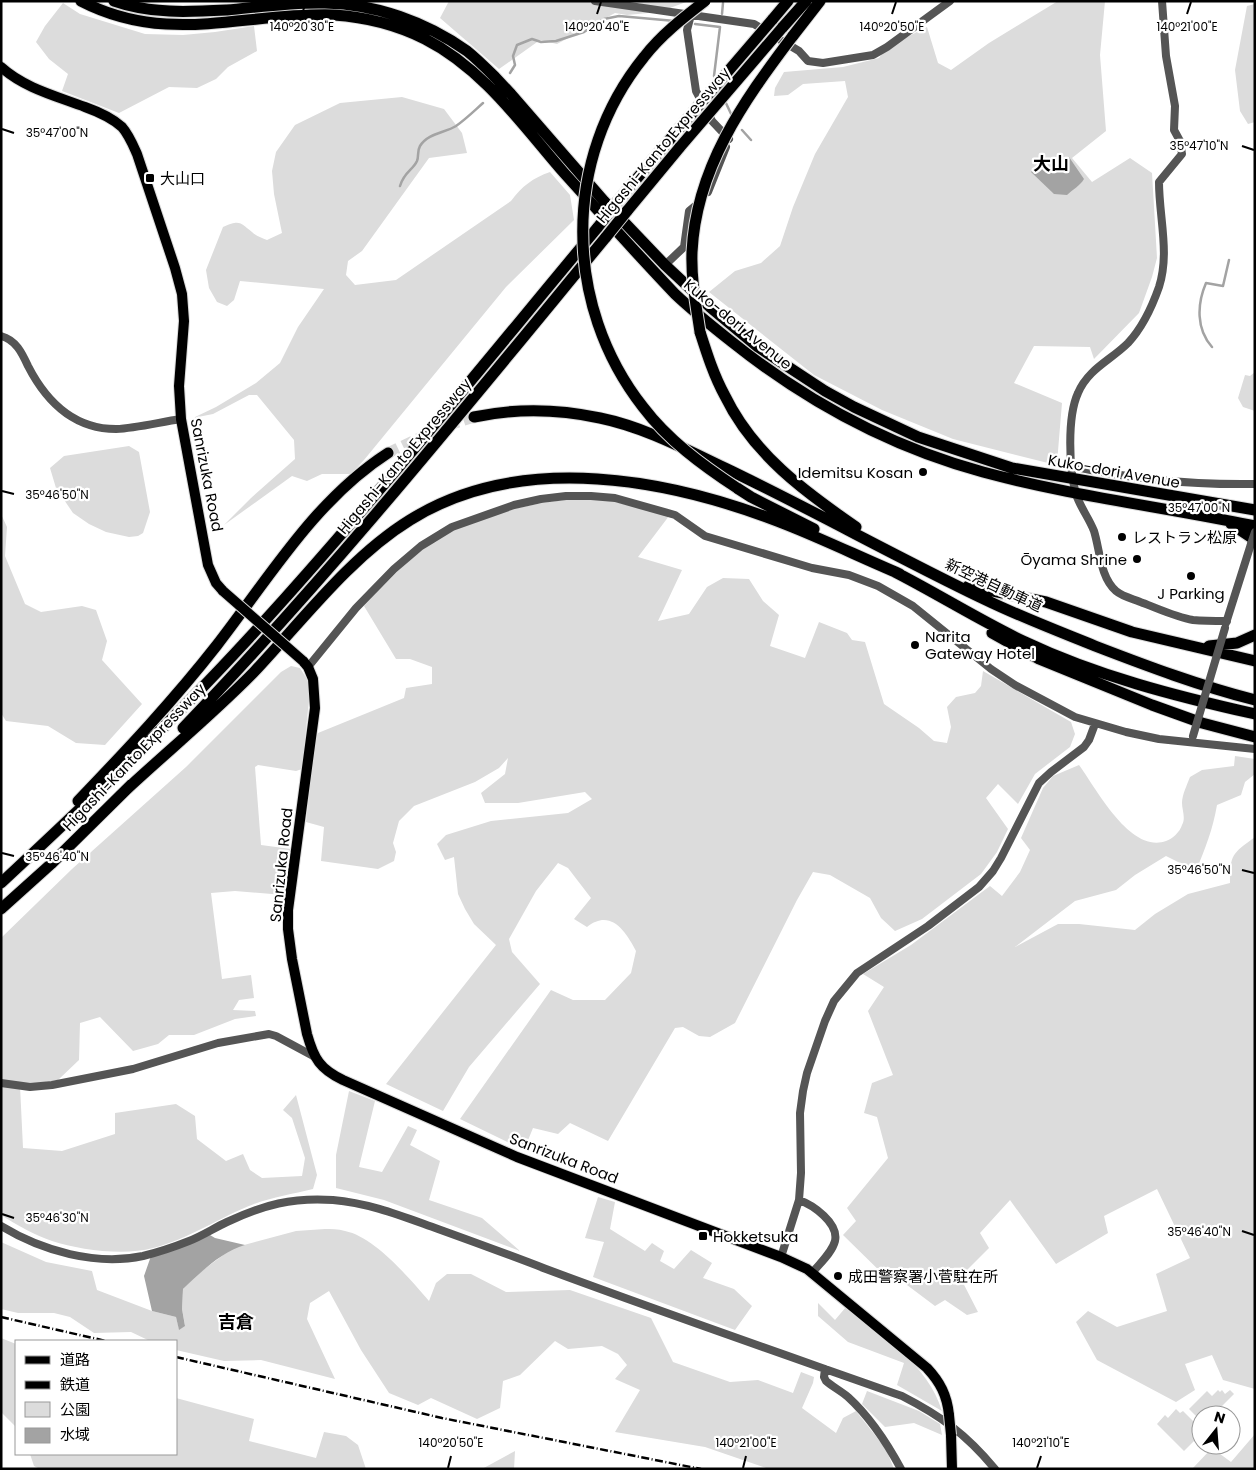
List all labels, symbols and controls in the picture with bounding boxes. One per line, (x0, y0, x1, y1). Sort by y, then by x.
text: 140°20'30"E (270, 18, 334, 35)
text: 140°20'40"E (565, 18, 629, 35)
text: 140°20'50"E (860, 18, 924, 35)
text: 140°21'00"E (1156, 18, 1218, 35)
street label: Higashi-Kanto Expressway (591, 62, 735, 228)
text: 35°47'00"N (26, 124, 88, 141)
text: 35°47'10"N (1170, 137, 1228, 154)
district label: 大山 (1033, 151, 1069, 176)
place label: 大山口 (160, 168, 205, 189)
marker: 大山口 (144, 172, 156, 184)
street label: Kuko-dori Avenue (680, 274, 796, 374)
street label: Higashi-Kanto Expressway (332, 373, 476, 539)
street label: Sanrizuka Road (186, 416, 228, 534)
street label: Kuko-dori Avenue (1046, 449, 1182, 493)
place label: Idemitsu Kosan (798, 462, 913, 483)
marker: Idemitsu Kosan (917, 466, 929, 478)
text: 35°46'50"N (25, 486, 89, 503)
text: 35°47'00"N (1168, 499, 1230, 516)
place label: レストラン松原 (1132, 527, 1237, 548)
marker: レストラン松原 (1116, 531, 1128, 543)
place label: Ōyama Shrine (1020, 549, 1127, 570)
street label: 新空港自動車道 (942, 553, 1046, 617)
marker: Ōyama Shrine (1131, 553, 1143, 565)
marker: J Parking (1185, 570, 1197, 582)
place label: J Parking (1157, 583, 1225, 604)
place label: Narita Gateway Hotel (925, 626, 1035, 664)
marker: Narita Gateway Hotel (909, 639, 921, 651)
street label: Higashi-Kanto Expressway (58, 678, 211, 836)
street label: Sanrizuka Road (265, 807, 297, 923)
text: 35°46'40"N (25, 848, 89, 865)
text: 35°46'50"N (1167, 861, 1231, 878)
street label: Sanrizuka Road (506, 1128, 622, 1188)
text: 35°46'30"N (25, 1209, 89, 1226)
text: 35°46'40"N (1167, 1223, 1231, 1240)
place label: Hokketsuka (713, 1226, 799, 1247)
marker: Hokketsuka (697, 1230, 709, 1242)
place label: 成田警察署小菅駐在所 (848, 1266, 998, 1287)
marker: 成田警察署小菅駐在所 (832, 1270, 844, 1282)
district label: 吉倉 (218, 1309, 254, 1334)
legend (15, 1340, 178, 1455)
text: 道路 (60, 1349, 90, 1370)
text: 鉄道 (60, 1374, 90, 1395)
text: 公園 (60, 1399, 90, 1420)
north arrow (1191, 1405, 1241, 1455)
text: N (1212, 1406, 1228, 1429)
text: 水域 (60, 1424, 90, 1445)
text: 140°20'50"E (419, 1434, 483, 1451)
text: 140°21'00"E (715, 1434, 777, 1451)
text: 140°21'10"E (1012, 1434, 1070, 1451)

